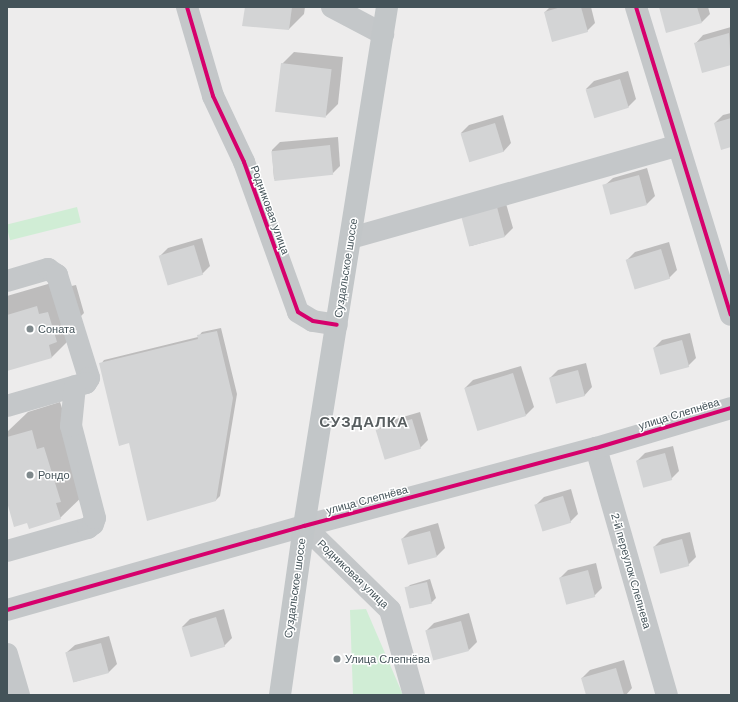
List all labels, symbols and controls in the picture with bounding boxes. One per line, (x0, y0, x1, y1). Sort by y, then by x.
street label: Родниковая улица (248, 164, 292, 256)
street label: Суздальское шоссе (332, 217, 360, 319)
place label: Соната (38, 322, 75, 336)
marker: Соната (25, 324, 35, 334)
street label: улица Слепнёва (637, 395, 721, 433)
district label: СУЗДАЛКА (319, 413, 409, 431)
place label: Рондо (38, 468, 70, 482)
marker: Рондо (25, 470, 35, 480)
street label: улица Слепнёва (325, 483, 409, 517)
street label: 2-й переулок Слепнева (608, 512, 654, 630)
street label: Суздальское шоссе (281, 537, 309, 639)
street label: Родниковая улица (315, 537, 391, 611)
place label: Улица Слепнёва (345, 652, 430, 666)
marker: Улица Слепнёва (332, 654, 342, 664)

